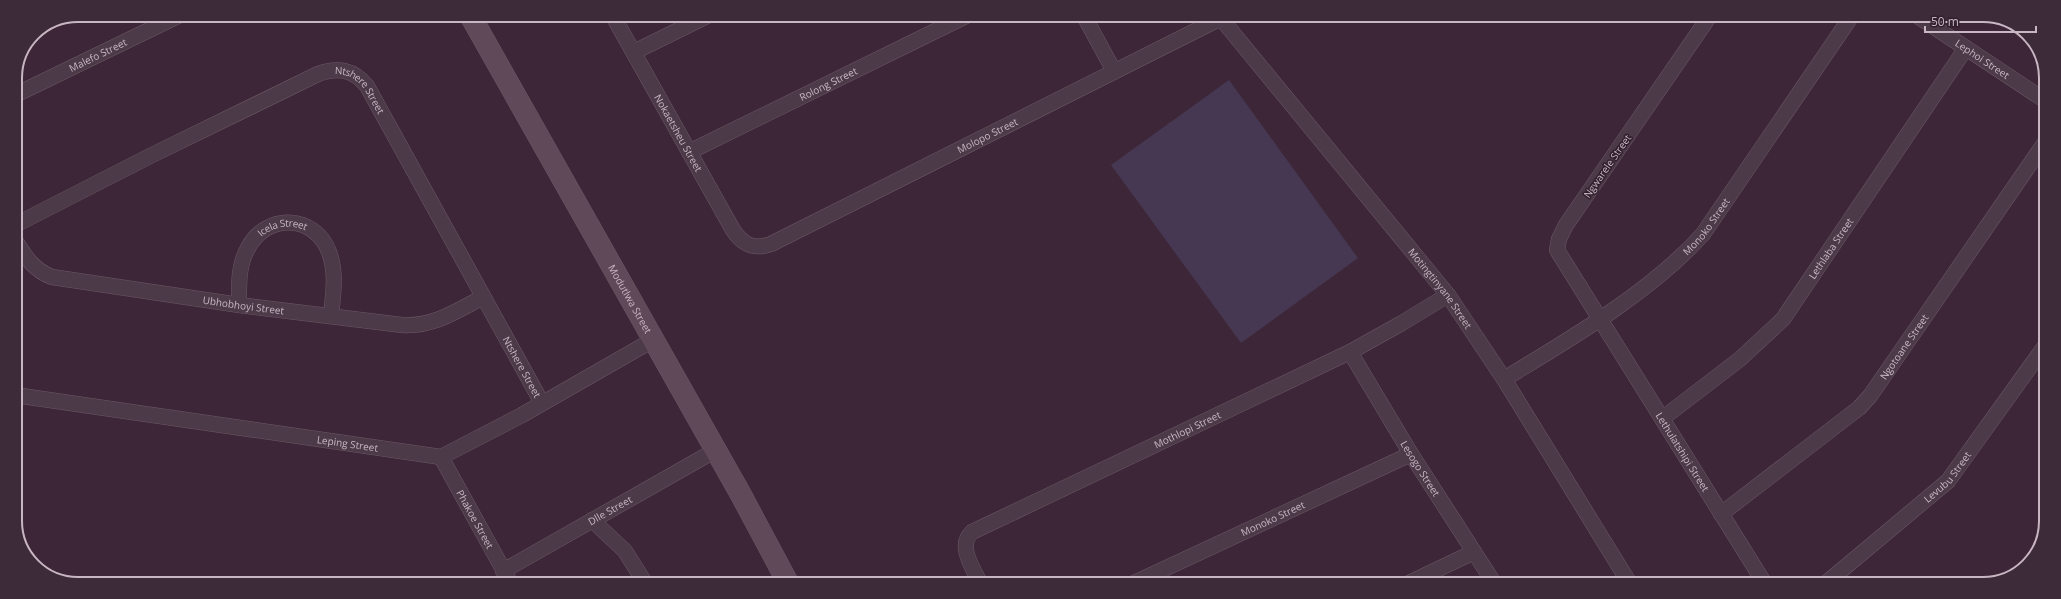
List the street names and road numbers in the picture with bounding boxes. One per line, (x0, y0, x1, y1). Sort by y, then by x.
street label: Malefo Street (67, 35, 129, 75)
street label: Lephoi Street (1953, 36, 2013, 82)
street label: Ntshere Street (335, 63, 388, 117)
street label: Rolong Street (797, 63, 860, 104)
street label: Nokaetsheu Street (651, 92, 706, 175)
street label: Molopo Street (955, 114, 1020, 156)
street label: Ngwarele Street (1580, 131, 1634, 201)
street label: Monoko Street (1680, 195, 1733, 258)
street label: Lethlaba Street (1805, 215, 1857, 282)
street label: Icela Street (254, 216, 310, 239)
street label: Motingtinyane Street (1405, 245, 1476, 332)
street label: Modutlwa Street (605, 262, 656, 336)
street label: Ubhobhoyi Street (202, 293, 285, 318)
street label: Ngotoane Street (1876, 311, 1932, 382)
street label: Ntshere Street (500, 334, 545, 400)
street label: Mothlopi Street (1151, 407, 1223, 451)
street label: Lethulatshipi Street (1653, 409, 1713, 495)
street label: Leping Street (316, 432, 379, 455)
street label: Lesogo Street (1397, 438, 1444, 499)
street label: Levubu Street (1921, 448, 1974, 506)
street label: Phakoe Street (453, 487, 497, 551)
street label: Dlle Street (585, 492, 635, 528)
street label: Monoko Street (1238, 497, 1307, 539)

